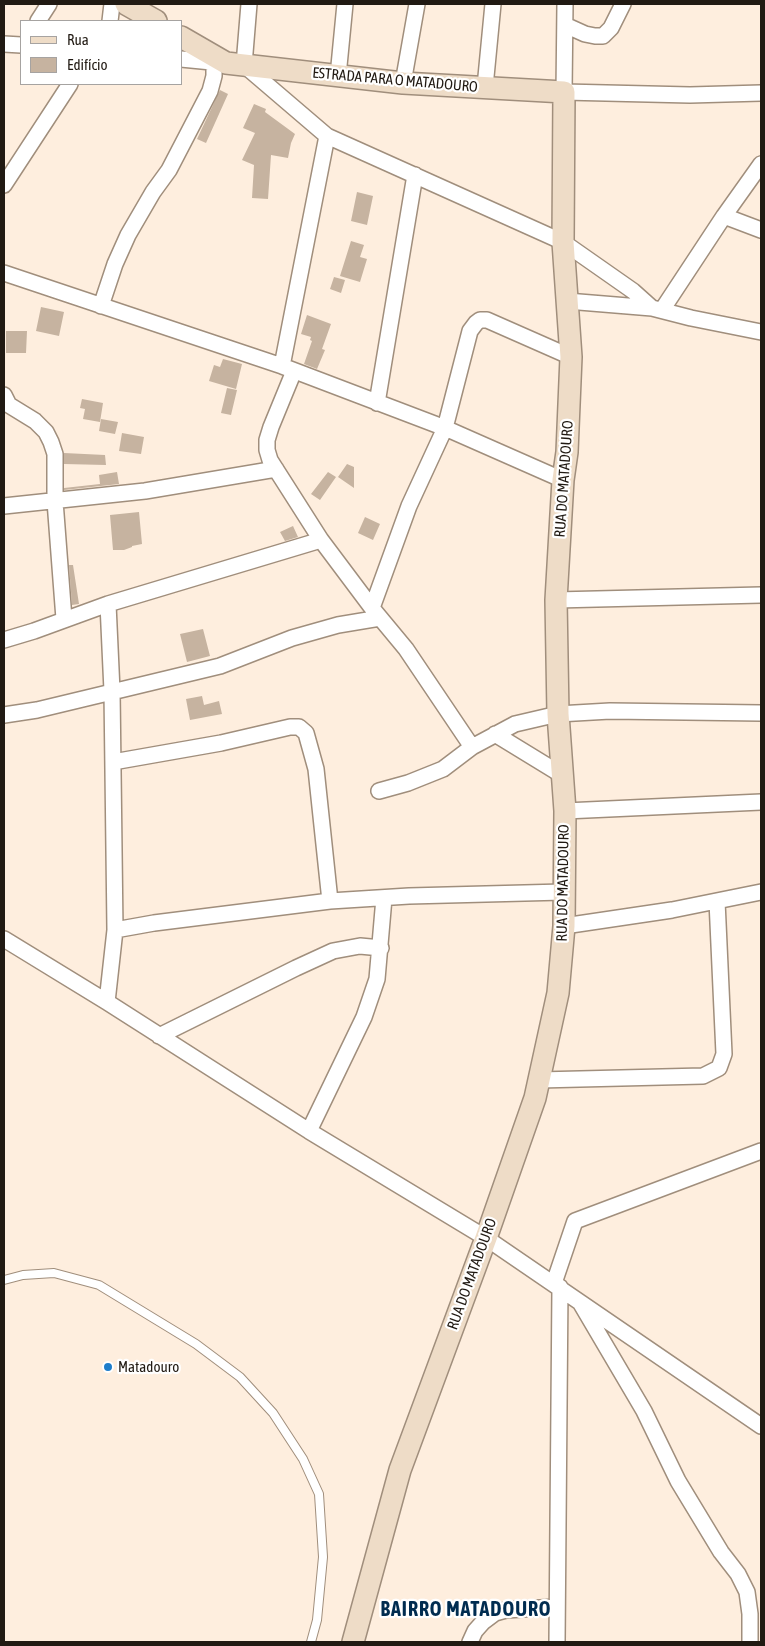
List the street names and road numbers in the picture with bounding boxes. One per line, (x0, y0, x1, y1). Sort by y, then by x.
street label: ESTRADA PARA O MATADOURO (312, 64, 478, 96)
street label: RUA DO MATADOURO (551, 420, 577, 538)
street label: RUA DO MATADOURO (553, 824, 573, 942)
street label: RUA DO MATADOURO (443, 1216, 501, 1332)

